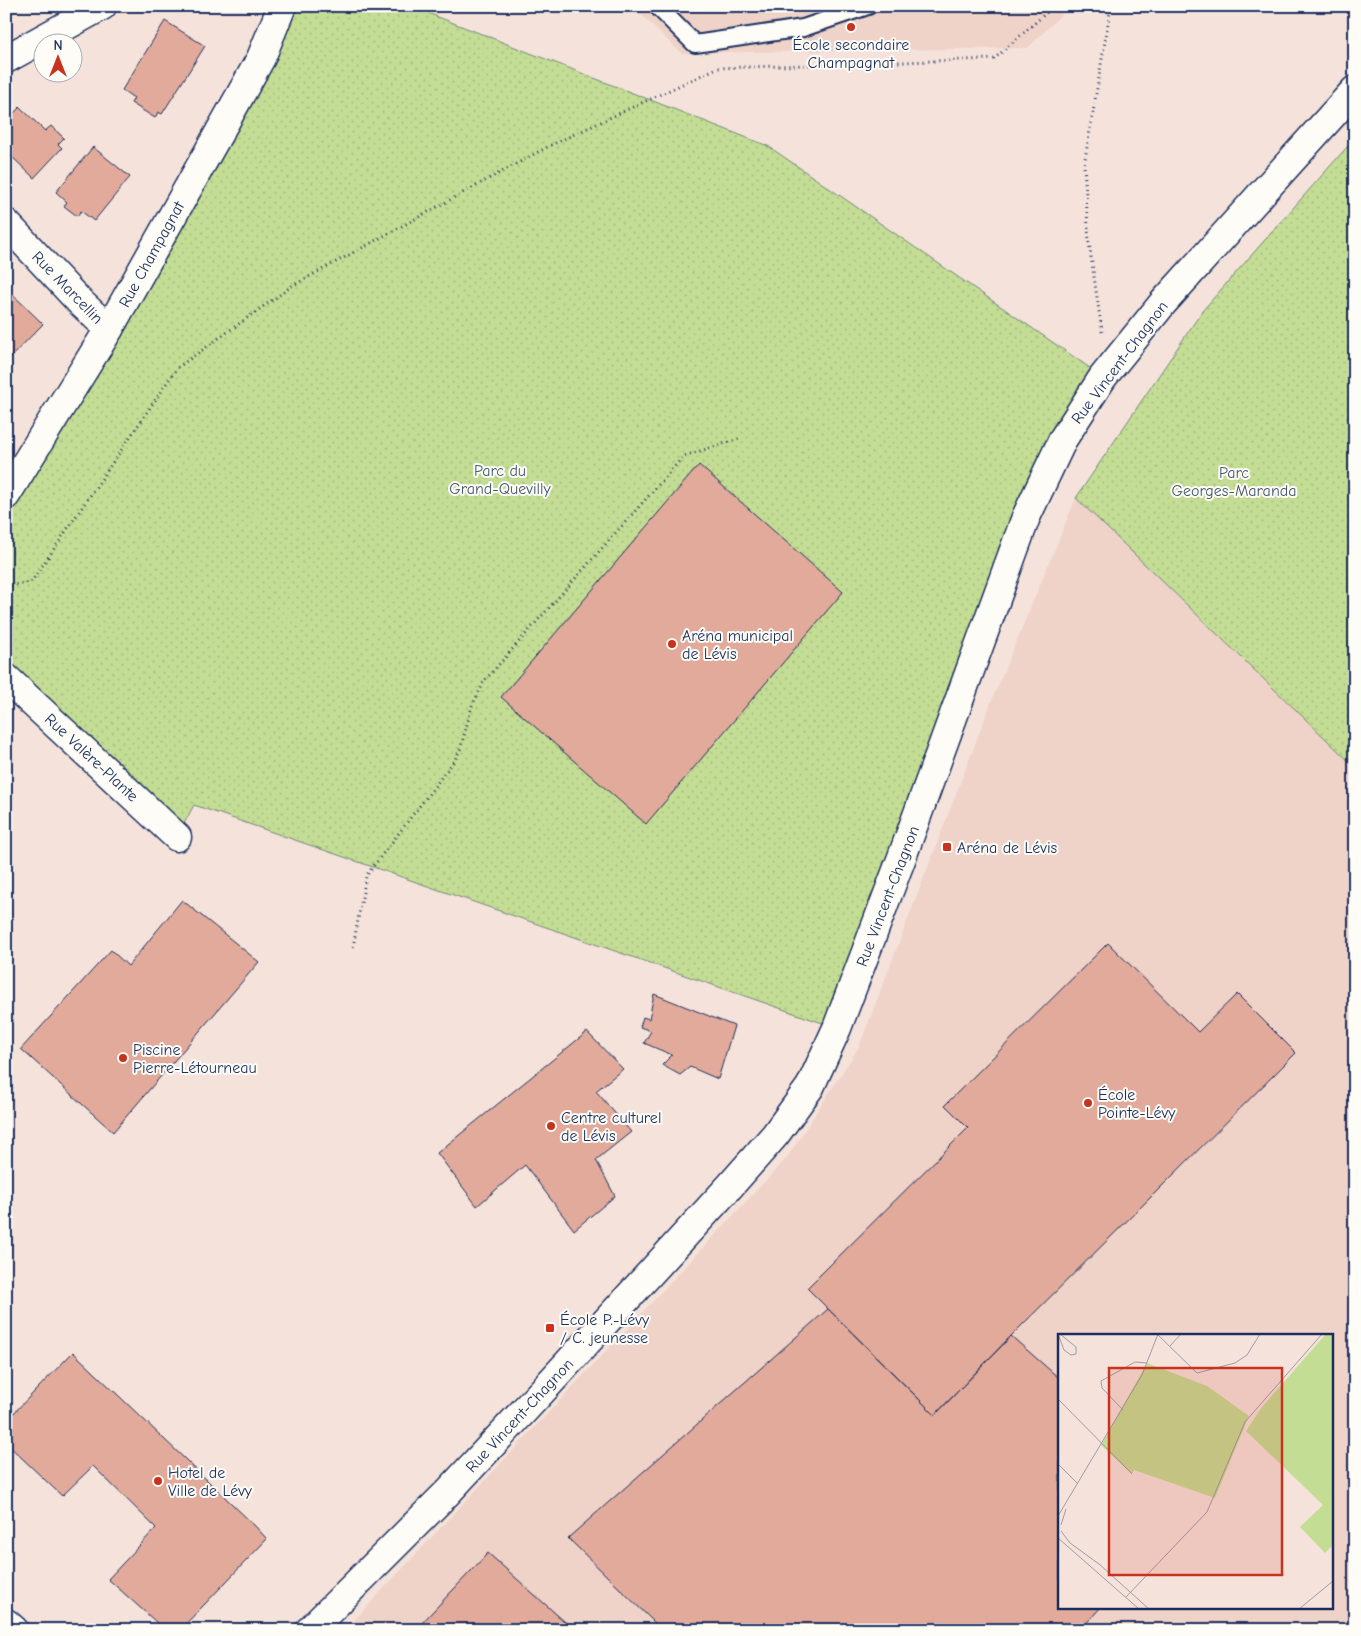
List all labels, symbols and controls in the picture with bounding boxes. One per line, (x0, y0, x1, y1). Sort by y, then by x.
marker: École secondaire Champagnat (845, 21, 857, 33)
north arrow (32, 32, 82, 82)
place label: École secondaire Champagnat (793, 35, 909, 72)
text: N (53, 37, 63, 54)
street label: Rue Champagnat (115, 198, 189, 310)
street label: Rue Marcellin (28, 248, 106, 328)
street label: Rue Vincent-Chagnon (1068, 298, 1172, 428)
park label: Parc du Grand-Quevilly (449, 462, 552, 498)
park label: Parc Georges-Maranda (1172, 464, 1296, 500)
place label: Aréna municipal de Lévis (682, 627, 793, 663)
marker: Aréna municipal de Lévis (666, 638, 678, 650)
street label: Rue Valère-Plante (41, 710, 142, 805)
street label: Rue Vincent-Chagnon (853, 824, 923, 969)
place label: Aréna de Lévis (957, 839, 1058, 857)
marker: Aréna de Lévis (941, 841, 953, 853)
place label: Piscine Pierre-Létourneau (133, 1041, 257, 1077)
marker: Piscine Pierre-Létourneau (117, 1052, 129, 1064)
place label: École Pointe-Lévy (1098, 1085, 1176, 1122)
marker: École Pointe-Lévy (1082, 1097, 1094, 1109)
place label: Centre culturel de Lévis (561, 1109, 661, 1145)
marker: Centre culturel de Lévis (545, 1120, 557, 1132)
place label: École P.-Lévy / C. jeunesse (560, 1310, 650, 1347)
marker: École P.-Lévy / C. jeunesse (544, 1322, 556, 1334)
inset map (1058, 1334, 1334, 1608)
street label: Rue Vincent-Chagnon (462, 1355, 577, 1476)
place label: Hotel de Ville de Lévy (168, 1464, 253, 1500)
marker: Hotel de Ville de Lévy (152, 1475, 164, 1487)

